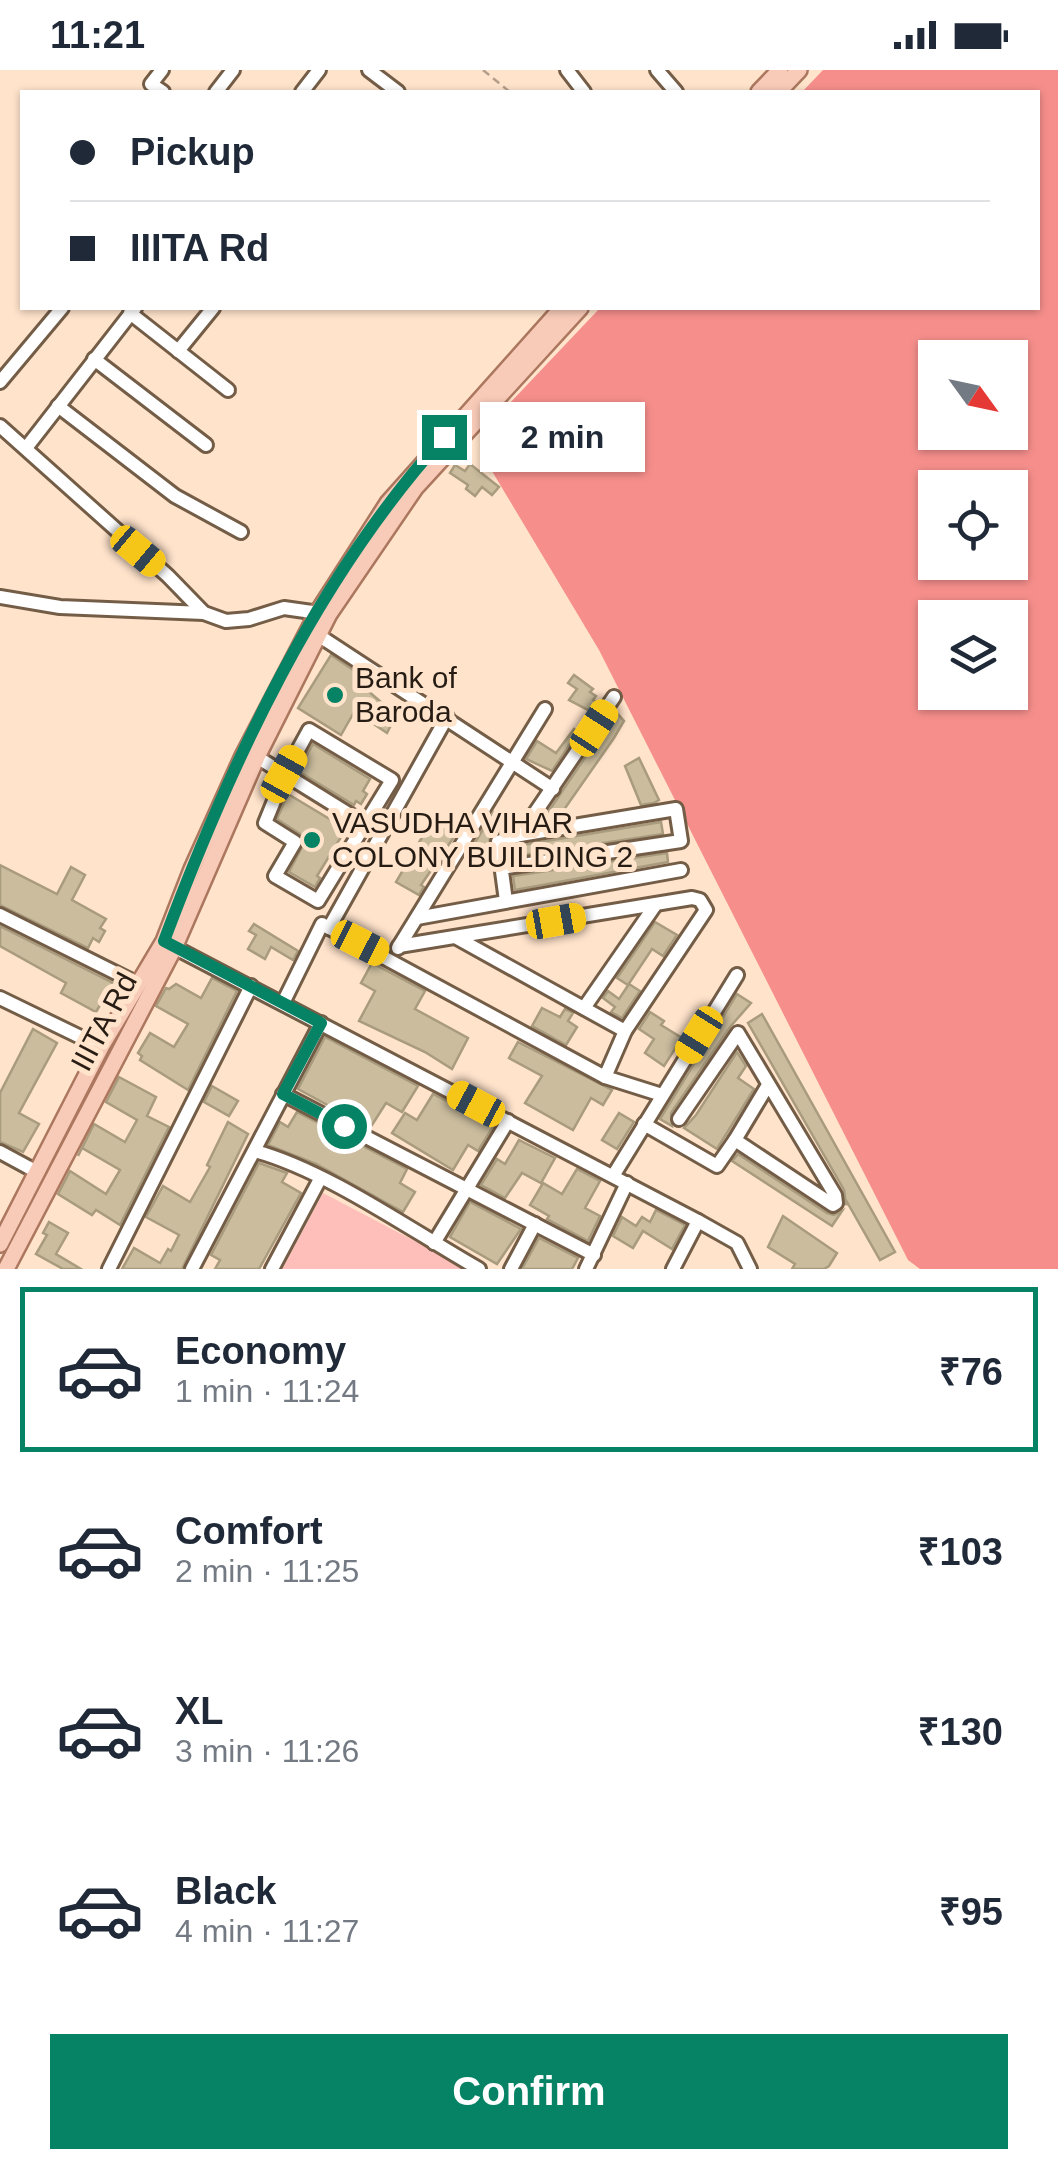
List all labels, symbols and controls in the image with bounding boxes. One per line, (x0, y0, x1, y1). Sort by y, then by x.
text: 11:21 (50, 14, 145, 56)
text: Pickup (130, 131, 255, 173)
text: IIITA Rd (130, 227, 269, 269)
north arrow (918, 340, 1028, 450)
map controls (918, 340, 1028, 710)
callout: 2 min (479, 402, 644, 472)
route end (422, 415, 467, 460)
text: 2 min (521, 419, 604, 455)
button: locate (918, 470, 1028, 580)
car (105, 520, 171, 582)
button: layers (918, 600, 1028, 710)
place label: Bank of Baroda (355, 661, 457, 728)
marker: Bank of Baroda (324, 684, 346, 706)
car (565, 695, 623, 761)
car (256, 740, 312, 808)
place label: VASUDHA VIHAR COLONY BUILDING 2 (332, 806, 633, 873)
marker: VASUDHA VIHAR COLONY BUILDING 2 (301, 829, 323, 851)
car (524, 901, 588, 941)
car (326, 916, 394, 970)
street label: IIITA Rd (64, 967, 143, 1076)
car (670, 1002, 728, 1068)
car (442, 1077, 510, 1131)
route start (322, 1104, 367, 1149)
icon: car (55, 1325, 145, 1415)
text: Economy (175, 1330, 346, 1372)
text: ₹76 (939, 1351, 1003, 1393)
text: 1 min · 11:24 (175, 1373, 359, 1409)
icon: car (55, 1505, 145, 1595)
text: Comfort (175, 1510, 323, 1552)
text: ₹103 (918, 1531, 1003, 1573)
text: 2 min · 11:25 (175, 1553, 359, 1589)
icon: car (55, 1685, 145, 1775)
text: XL (175, 1690, 224, 1732)
text: ₹130 (918, 1711, 1003, 1753)
text: 3 min · 11:26 (175, 1733, 359, 1769)
icon: car (55, 1865, 145, 1955)
text: Black (175, 1870, 276, 1912)
text: ₹95 (939, 1891, 1003, 1933)
text: 4 min · 11:27 (175, 1913, 359, 1949)
button: Confirm (50, 2034, 1008, 2149)

